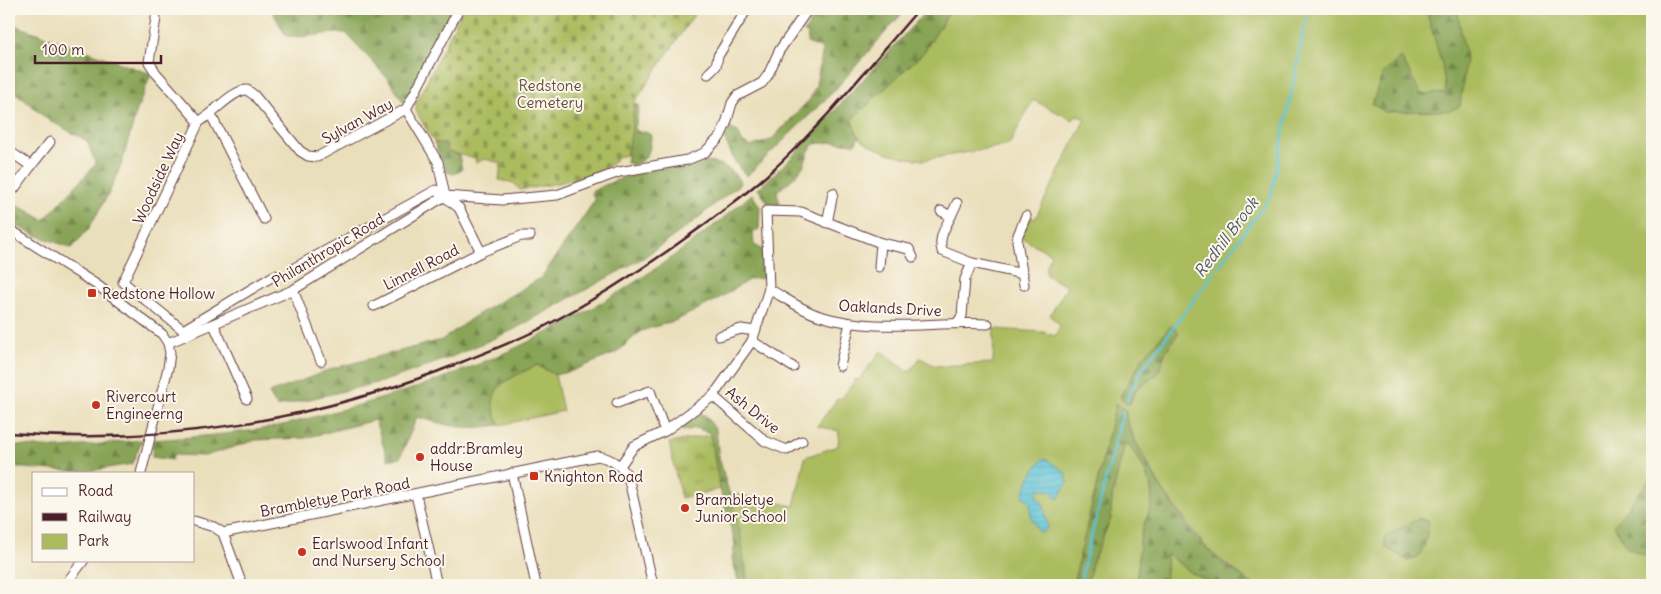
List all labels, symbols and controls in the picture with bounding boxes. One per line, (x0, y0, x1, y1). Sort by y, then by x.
scale bar (35, 32, 161, 64)
text: 100 m (42, 40, 84, 59)
park label: Redstone Cemetery (517, 76, 583, 112)
street label: Sylvan Way (318, 94, 396, 148)
street label: Woodside Way (128, 129, 188, 227)
water label: Redhill Brook (1190, 192, 1264, 281)
street label: Philanthropic Road (268, 209, 388, 291)
street label: Linnell Road (380, 240, 462, 294)
place label: Redstone Hollow (102, 284, 215, 303)
marker: Redstone Hollow (86, 287, 98, 299)
street label: Oaklands Drive (838, 296, 942, 320)
street label: Ash Drive (722, 382, 784, 438)
place label: Rivercourt Engineerng (106, 387, 183, 423)
marker: Rivercourt Engineerng (90, 399, 102, 411)
place label: addr:Bramley House (430, 439, 523, 475)
marker: addr:Bramley House (414, 451, 426, 463)
place label: Knighton Road (544, 467, 643, 486)
marker: Knighton Road (528, 470, 540, 482)
legend (32, 472, 195, 562)
street label: Brambletye Park Road (258, 473, 412, 521)
text: Road (78, 481, 113, 500)
place label: Brambletye Junior School (695, 490, 786, 526)
marker: Brambletye Junior School (679, 502, 691, 514)
text: Railway (78, 507, 132, 526)
text: Park (78, 531, 109, 550)
place label: Earlswood Infant and Nursery School (312, 534, 445, 570)
marker: Earlswood Infant and Nursery School (296, 546, 308, 558)

